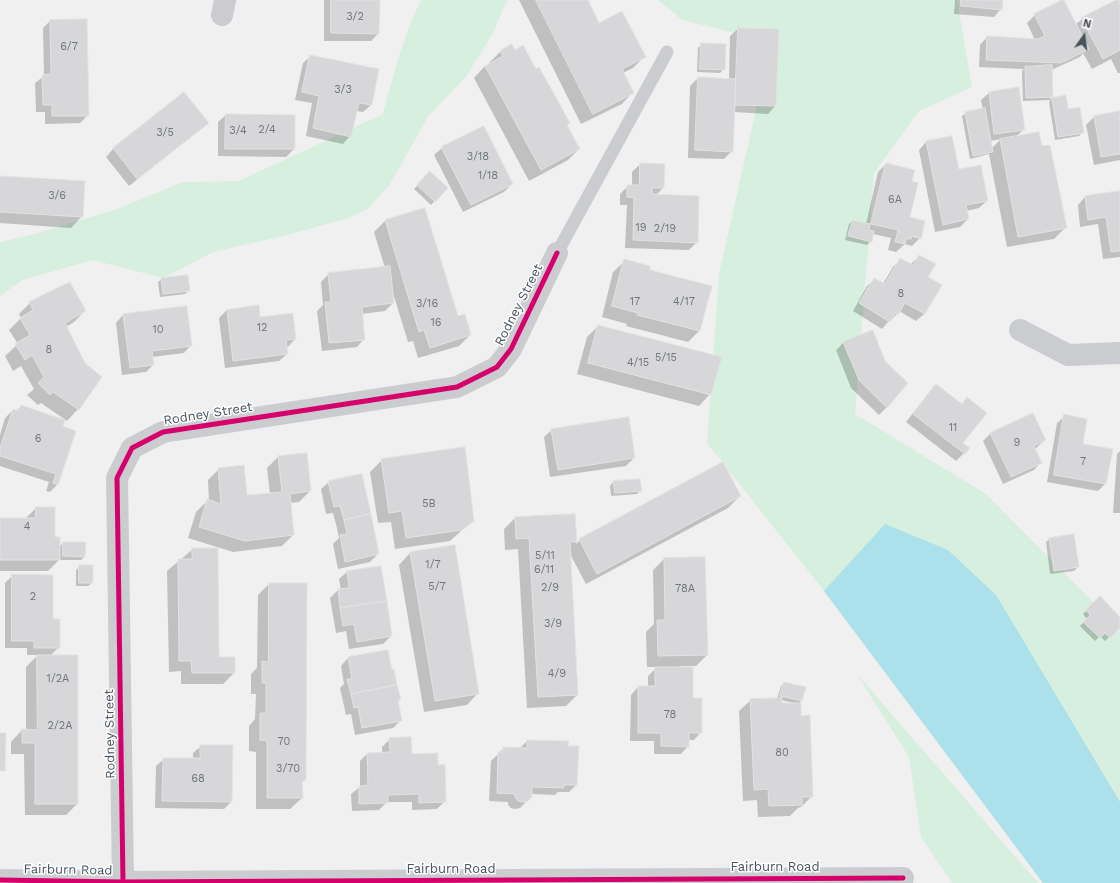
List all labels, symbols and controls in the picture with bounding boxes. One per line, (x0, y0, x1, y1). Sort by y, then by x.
house number: 3/2 (346, 10, 364, 24)
north arrow (1064, 16, 1104, 56)
text: N (1081, 17, 1093, 31)
house number: 6/7 (60, 40, 78, 54)
house number: 3/3 (334, 83, 352, 97)
house number: 2/4 (258, 123, 276, 137)
house number: 3/4 (229, 124, 247, 138)
house number: 3/5 (156, 126, 174, 140)
house number: 3/18 (467, 150, 489, 164)
house number: 1/18 (478, 169, 498, 183)
house number: 3/6 (48, 189, 66, 203)
house number: 6A (888, 193, 902, 207)
house number: 19 (635, 221, 647, 235)
house number: 2/19 (654, 222, 676, 236)
street label: Rodney Street (492, 261, 546, 349)
house number: 8 (898, 287, 904, 301)
house number: 17 (630, 295, 640, 309)
house number: 4/17 (673, 295, 695, 309)
house number: 3/16 (416, 297, 438, 311)
house number: 16 (431, 316, 441, 330)
house number: 12 (257, 321, 267, 335)
house number: 10 (152, 323, 164, 337)
house number: 8 (46, 343, 52, 357)
house number: 5/15 (655, 351, 677, 365)
house number: 4/15 (627, 356, 649, 370)
street label: Rodney Street (162, 399, 254, 429)
house number: 11 (949, 421, 957, 435)
house number: 6 (35, 432, 41, 446)
house number: 9 (1014, 436, 1020, 450)
house number: 7 (1080, 455, 1086, 469)
house number: 5B (422, 497, 436, 511)
house number: 4 (24, 520, 30, 534)
house number: 5/11 (535, 549, 555, 563)
house number: 1/7 (425, 558, 441, 572)
house number: 6/11 (534, 563, 554, 577)
house number: 5/7 (428, 580, 446, 594)
house number: 2/9 (541, 581, 559, 595)
house number: 78A (675, 582, 695, 596)
house number: 2 (30, 590, 36, 604)
house number: 3/9 (544, 617, 562, 631)
house number: 4/9 (548, 667, 566, 681)
house number: 1/2A (47, 672, 69, 686)
street label: Rodney Street (101, 689, 119, 779)
house number: 78 (664, 708, 676, 722)
house number: 2/2A (48, 719, 72, 733)
house number: 70 (278, 735, 290, 749)
house number: 80 (775, 746, 789, 760)
house number: 3/70 (276, 762, 300, 776)
house number: 68 (191, 772, 205, 786)
street label: Fairburn Road (730, 859, 820, 875)
street label: Fairburn Road (23, 861, 113, 879)
street label: Fairburn Road (406, 861, 496, 877)

